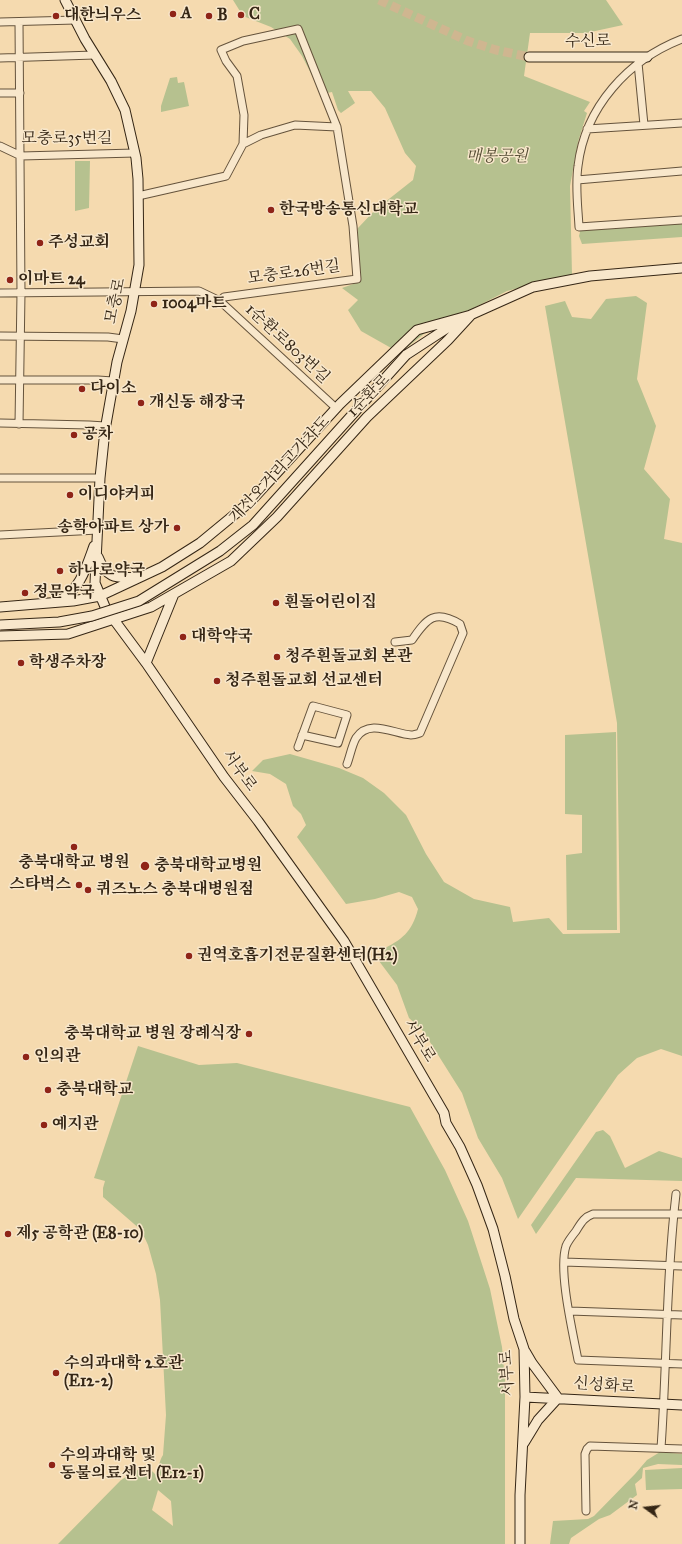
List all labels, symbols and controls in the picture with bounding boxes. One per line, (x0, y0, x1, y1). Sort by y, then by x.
place label: A (181, 4, 192, 24)
place label: C (249, 5, 260, 25)
place label: 대한늬우스 (64, 6, 141, 26)
place label: B (217, 6, 228, 26)
marker: A (168, 9, 178, 19)
marker: C (236, 10, 246, 20)
marker: 대한늬우스 (51, 11, 61, 21)
marker: B (204, 11, 214, 21)
street label: 수신로 (565, 32, 611, 52)
street label: 모충로35번길 (21, 129, 113, 149)
park label: 매봉공원 (466, 147, 528, 167)
place label: 한국방송통신대학교 (279, 200, 418, 220)
marker: 한국방송통신대학교 (266, 205, 276, 215)
place label: 주성교회 (48, 233, 110, 253)
marker: 주성교회 (35, 238, 45, 248)
street label: 모충로26번길 (246, 257, 342, 289)
place label: 이마트 24 (18, 270, 85, 290)
marker: 이마트 24 (5, 275, 15, 285)
street label: 모충로 (102, 276, 130, 326)
place label: 1004마트 (162, 294, 227, 314)
marker: 1004마트 (149, 299, 159, 309)
street label: 1순환로803번길 (241, 300, 333, 388)
street label: 1순환로 (344, 371, 394, 421)
place label: 다이소 (90, 379, 136, 399)
marker: 다이소 (77, 384, 87, 394)
place label: 개신동 해장국 (149, 393, 245, 413)
marker: 개신동 해장국 (136, 398, 146, 408)
street label: 개신오거리고가차도 (226, 413, 334, 527)
place label: 공차 (82, 425, 113, 445)
marker: 공차 (69, 430, 79, 440)
place label: 이디야커피 (78, 485, 155, 505)
marker: 이디야커피 (65, 490, 75, 500)
place label: 송학아파트 상가 (57, 518, 169, 538)
marker: 송학아파트 상가 (172, 523, 182, 533)
place label: 하나로약국 (68, 561, 145, 581)
marker: 하나로약국 (55, 566, 65, 576)
place label: 정문약국 (33, 583, 95, 603)
marker: 정문약국 (20, 588, 30, 598)
place label: 흰돌어린이집 (284, 593, 377, 613)
marker: 흰돌어린이집 (271, 598, 281, 608)
place label: 대학약국 (191, 627, 253, 647)
marker: 대학약국 (178, 632, 188, 642)
place label: 청주흰돌교회 본관 (285, 647, 412, 667)
marker: 청주흰돌교회 본관 (272, 652, 282, 662)
place label: 학생주차장 (29, 653, 106, 673)
marker: 학생주차장 (16, 658, 26, 668)
place label: 청주흰돌교회 선교센터 (225, 671, 383, 691)
marker: 청주흰돌교회 선교센터 (212, 676, 222, 686)
street label: 서부로 (218, 747, 260, 795)
marker: 충북대학교 병원 (69, 842, 79, 852)
place label: 충북대학교 병원 (18, 853, 130, 873)
place label: 충북대학교병원 (154, 856, 262, 876)
marker: 충북대학교병원 (139, 860, 151, 872)
place label: 스타벅스 (9, 875, 71, 895)
marker: 스타벅스 (74, 880, 84, 890)
place label: 퀴즈노스 충북대병원점 (96, 880, 254, 900)
marker: 퀴즈노스 충북대병원점 (83, 885, 93, 895)
place label: 권역호흡기전문질환센터(H2) (197, 946, 398, 966)
marker: 권역호흡기전문질환센터(H2) (184, 951, 194, 961)
street label: 서부로 (399, 1016, 439, 1066)
place label: 충북대학교 병원 장례식장 (64, 1024, 241, 1044)
marker: 충북대학교 병원 장례식장 (244, 1029, 254, 1039)
place label: 인의관 (34, 1047, 80, 1067)
marker: 인의관 (21, 1052, 31, 1062)
place label: 충북대학교 (56, 1080, 133, 1100)
marker: 충북대학교 (43, 1085, 53, 1095)
place label: 예지관 (52, 1115, 98, 1135)
marker: 예지관 (39, 1120, 49, 1130)
place label: 제5 공학관 (E8-10) (16, 1224, 143, 1244)
marker: 제5 공학관 (E8-10) (3, 1229, 13, 1239)
street label: 서부로 (497, 1349, 519, 1397)
place label: 수의과대학 2호관 (E12-2) (64, 1354, 184, 1392)
marker: 수의과대학 2호관 (E12-2) (51, 1368, 61, 1378)
street label: 신성화로 (572, 1374, 636, 1398)
place label: 수의과대학 및 동물의료센터 (E12-1) (60, 1446, 204, 1484)
marker: 수의과대학 및 동물의료센터 (E12-1) (47, 1460, 57, 1470)
north arrow (626, 1488, 666, 1528)
text: N (626, 1499, 641, 1511)

